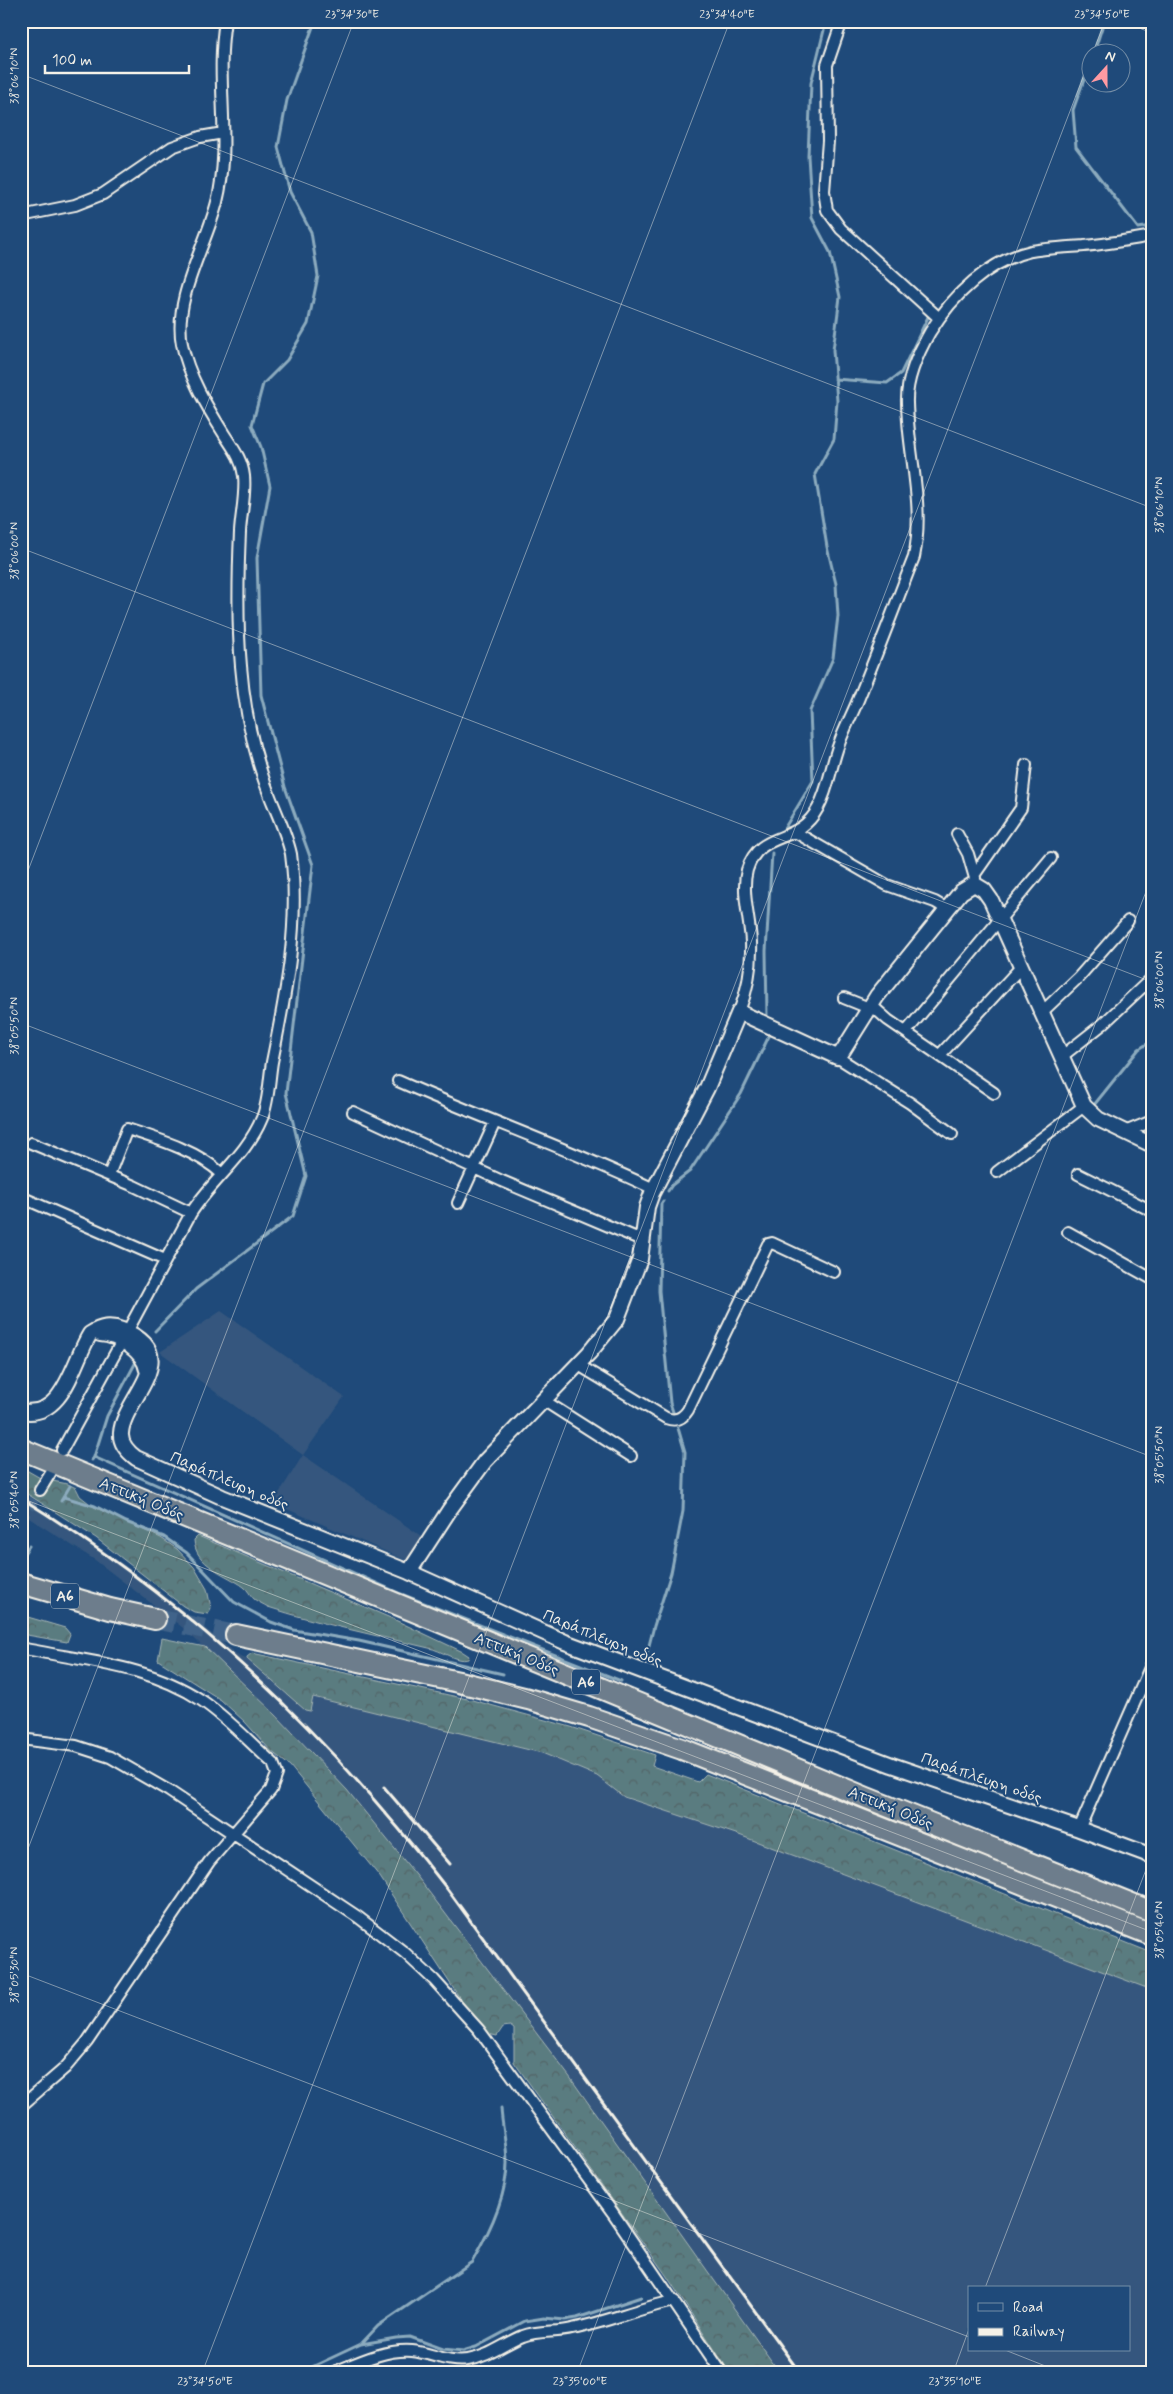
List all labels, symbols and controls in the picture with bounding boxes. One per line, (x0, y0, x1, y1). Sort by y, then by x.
text: 23°34'30"E (325, 7, 379, 23)
text: 23°34'40"E (699, 7, 755, 23)
text: 23°34'50"E (1074, 7, 1130, 23)
scale bar (45, 42, 189, 74)
north arrow (1080, 42, 1130, 92)
text: N (1103, 47, 1118, 67)
text: 38°06'10"N (7, 48, 23, 104)
text: 100 m (52, 51, 92, 71)
text: 38°06'10"N (1152, 477, 1168, 533)
text: 38°06'00"N (7, 522, 23, 580)
text: 38°06'00"N (1152, 951, 1168, 1009)
text: 38°05'50"N (7, 997, 23, 1055)
text: 38°05'50"N (1152, 1426, 1168, 1484)
street label: Παράπλευρη οδός (167, 1447, 292, 1516)
text: 38°05'40"N (7, 1471, 23, 1529)
street label: Αττική Οδός (96, 1473, 187, 1526)
road number: Α6 (51, 1584, 79, 1608)
street label: Παράπλευρη οδός (540, 1605, 665, 1672)
street label: Αττική Οδός (471, 1628, 562, 1681)
road number: Α6 (572, 1670, 600, 1694)
street label: Παράπλευρη οδός (918, 1748, 1045, 1809)
street label: Αττική Οδός (845, 1782, 936, 1835)
text: 38°05'40"N (1152, 1901, 1168, 1959)
text: 38°05'30"N (7, 1947, 23, 2003)
legend (968, 2286, 1130, 2352)
text: Road (1013, 2298, 1043, 2318)
text: Railway (1013, 2322, 1065, 2342)
text: 23°34'50"E (177, 2374, 233, 2390)
text: 23°35'00"E (553, 2374, 607, 2390)
text: 23°35'10"E (929, 2374, 981, 2390)

